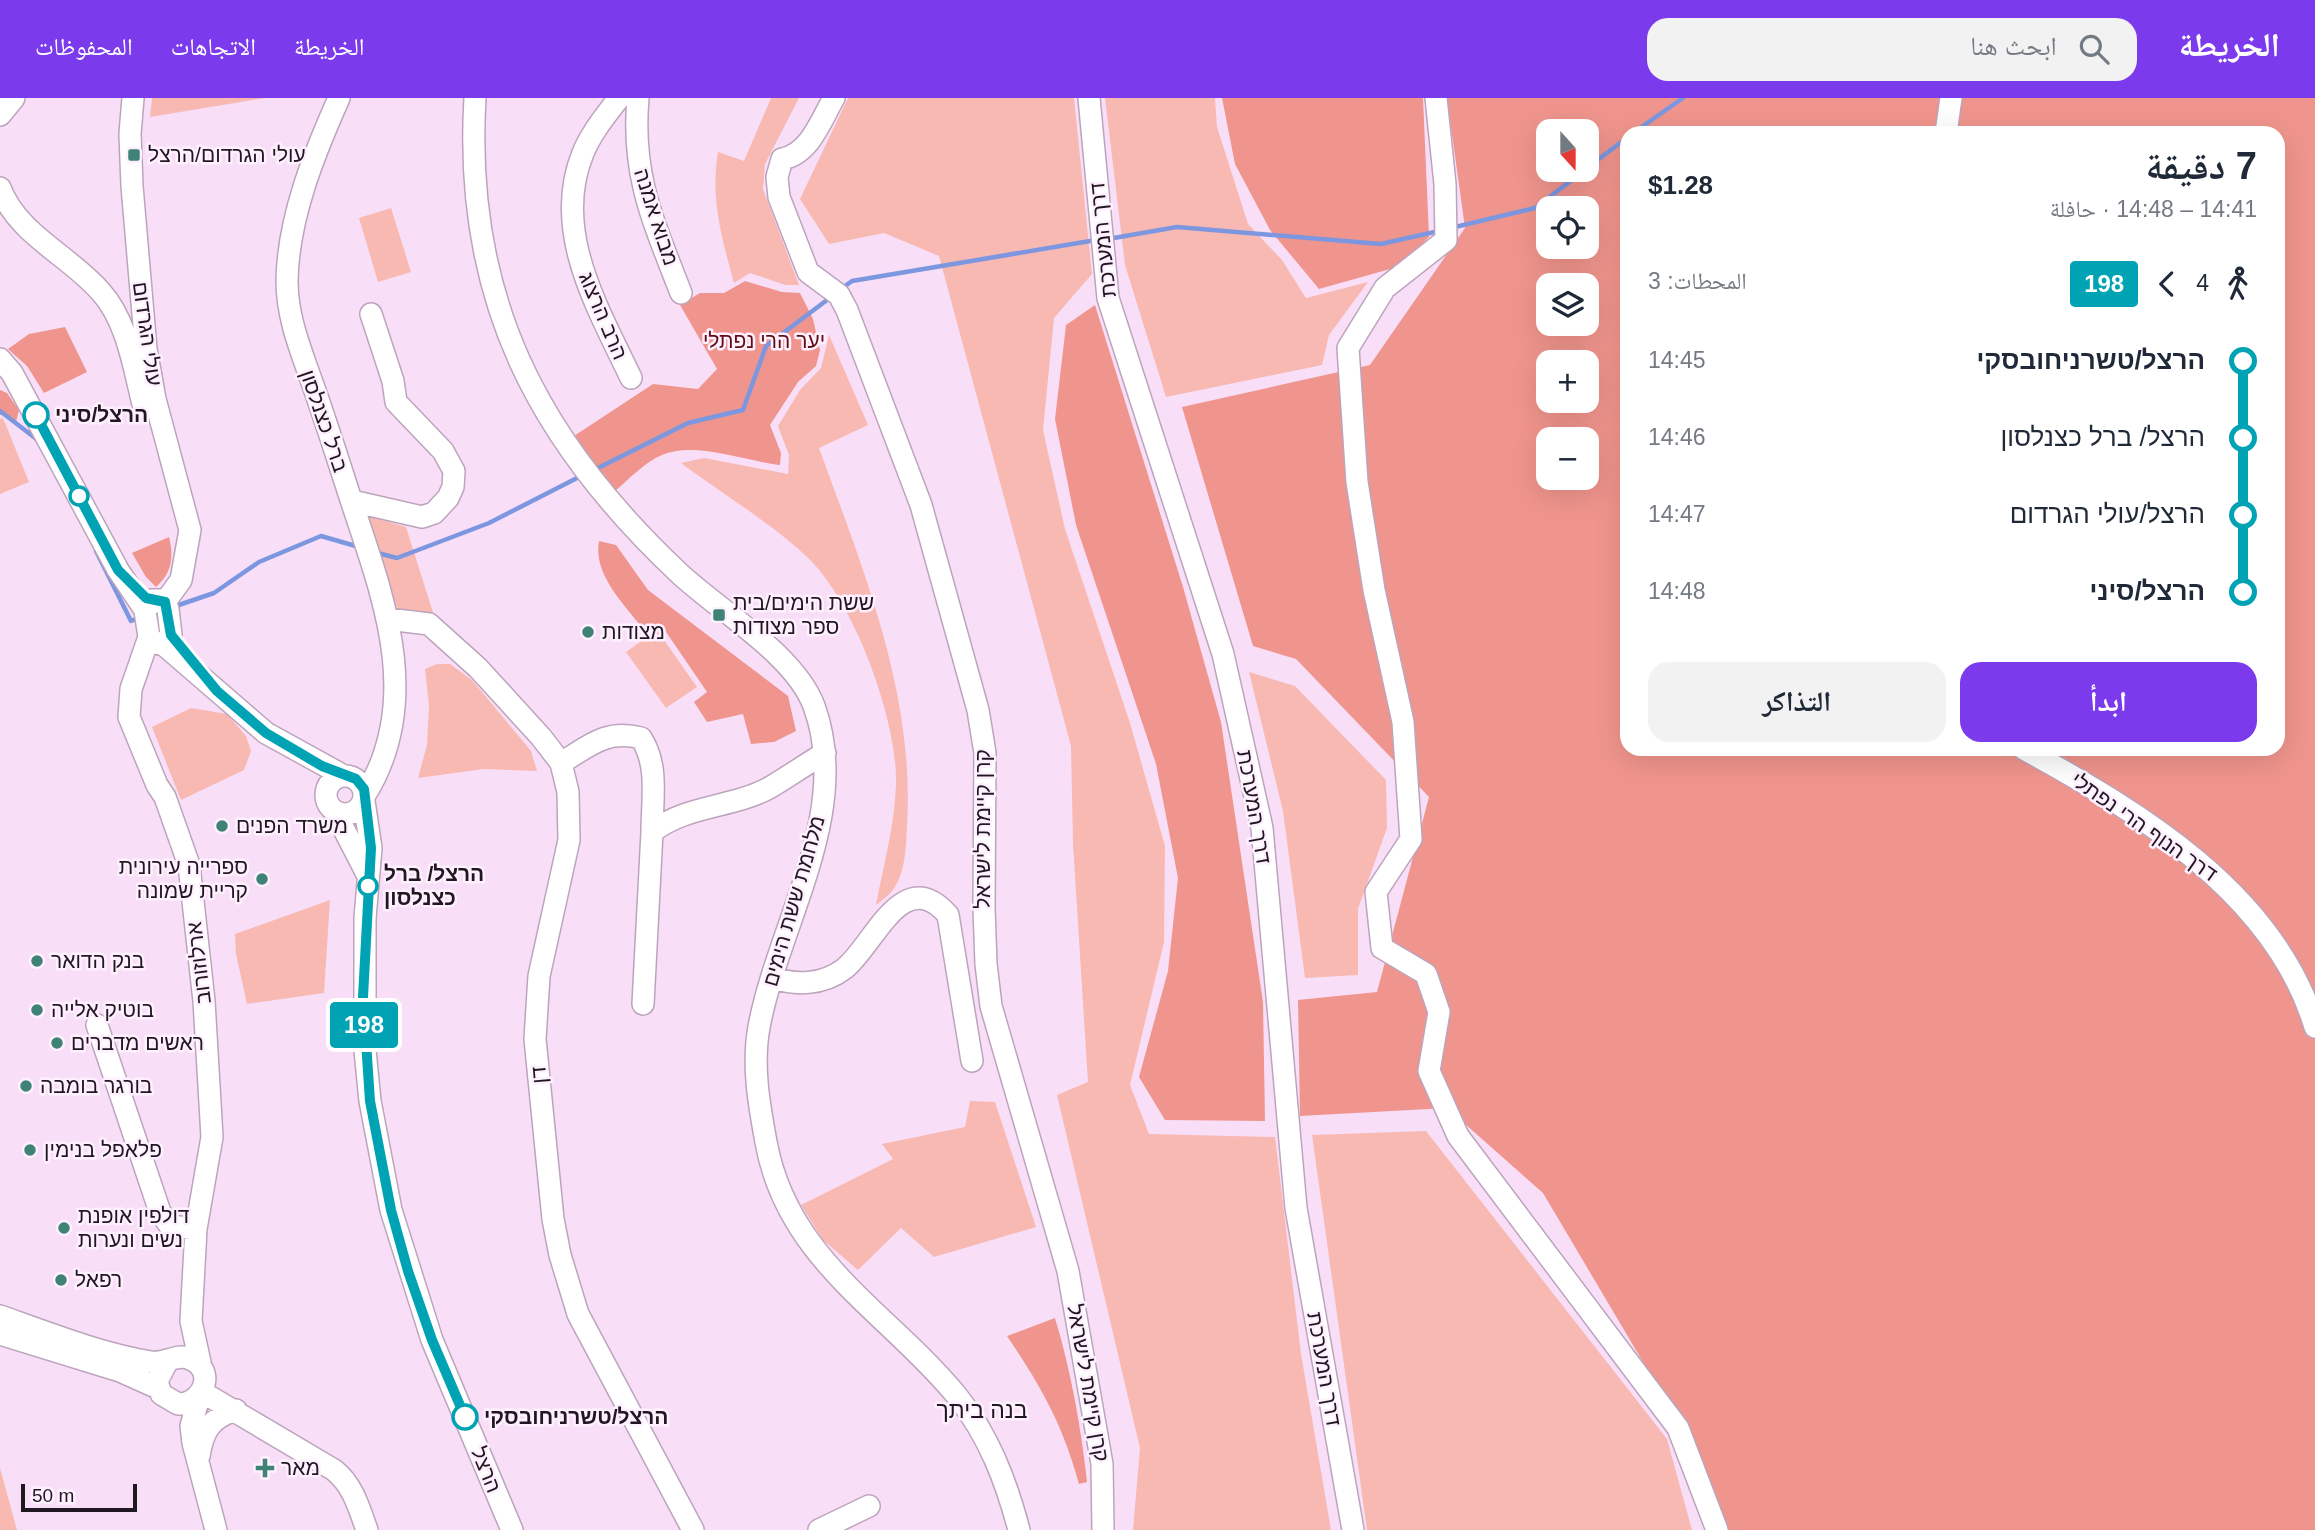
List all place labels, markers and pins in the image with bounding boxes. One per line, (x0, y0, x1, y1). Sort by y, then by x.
place label: עולי הגרדום/הרצל (148, 143, 306, 166)
marker: עולי הגרדום/הרצל (126, 147, 142, 163)
marker: הרצל/סיני (23, 402, 49, 428)
place label: הרצל/סיני (55, 403, 148, 426)
unlabelled marker (69, 486, 89, 506)
place label: ששת הימים/בית ספר מצודות (733, 591, 874, 638)
marker: ששת הימים/בית ספר מצודות (711, 607, 727, 623)
place label: מצודות (602, 620, 665, 643)
marker: מצודות (580, 624, 596, 640)
place label: משרד הפנים (236, 814, 348, 837)
marker: משרד הפנים (214, 818, 230, 834)
place label: ספרייה עירונית קריית שמונה (119, 855, 248, 902)
place label: הרצל/ ברל כצנלסון (384, 862, 484, 909)
marker: ספרייה עירונית קריית שמונה (254, 871, 270, 887)
marker: הרצל/ ברל כצנלסון (358, 876, 378, 896)
place label: בנק הדואר (51, 949, 144, 972)
marker: בנק הדואר (29, 953, 45, 969)
place label: בוטיק אלייה (51, 998, 154, 1021)
marker: בוטיק אלייה (29, 1002, 45, 1018)
place label: ראשים מדברים (71, 1031, 204, 1054)
marker: ראשים מדברים (49, 1035, 65, 1051)
place label: בורגר בומבה (40, 1074, 152, 1097)
marker: בורגר בומבה (18, 1078, 34, 1094)
place label: פלאפל בנימין (44, 1138, 162, 1161)
marker: פלאפל בנימין (22, 1142, 38, 1158)
place label: דולפין אופנת נשים ונערות (78, 1204, 190, 1251)
marker: דולפין אופנת נשים ונערות (56, 1220, 72, 1236)
place label: רפאל (75, 1268, 122, 1291)
marker: רפאל (53, 1272, 69, 1288)
marker: הרצל/טשרניחובסקי (452, 1404, 478, 1430)
place label: הרצל/טשרניחובסקי (484, 1405, 669, 1428)
place label: מאר (281, 1456, 320, 1479)
marker: מאר (255, 1458, 275, 1478)

